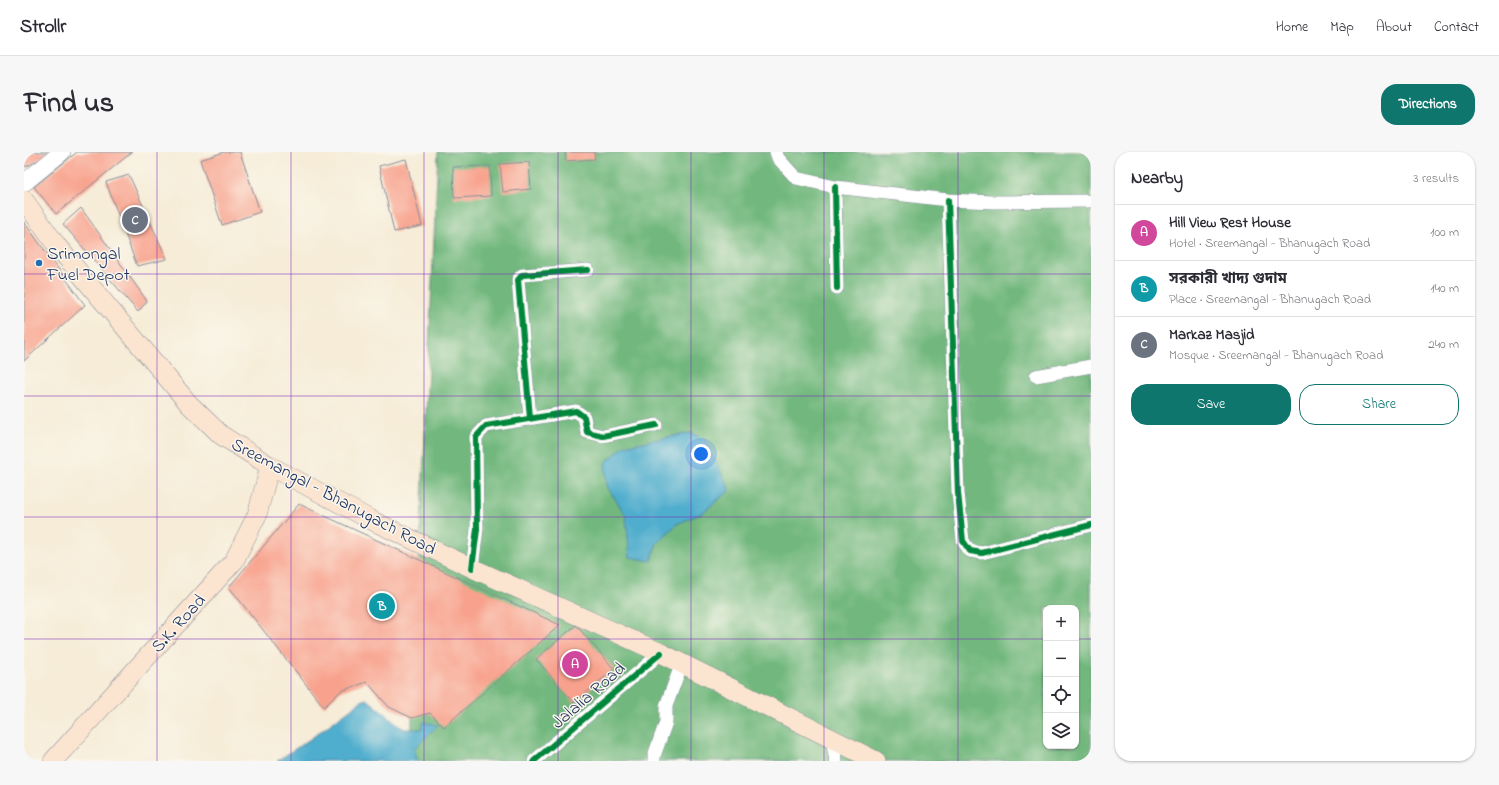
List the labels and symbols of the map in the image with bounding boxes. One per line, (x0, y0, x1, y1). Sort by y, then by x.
pin: C (122, 205, 148, 235)
place label: Srimongal Fuel Depot (46, 242, 130, 289)
marker: Srimongal Fuel Depot (34, 258, 44, 268)
street label: Sreemangal - Bhanugach Road (225, 433, 440, 564)
your location (691, 444, 711, 464)
street label: S.K. Road (146, 589, 213, 660)
pin: B (369, 591, 395, 621)
pin: A (562, 649, 588, 679)
street label: Jalalia Road (546, 657, 632, 736)

